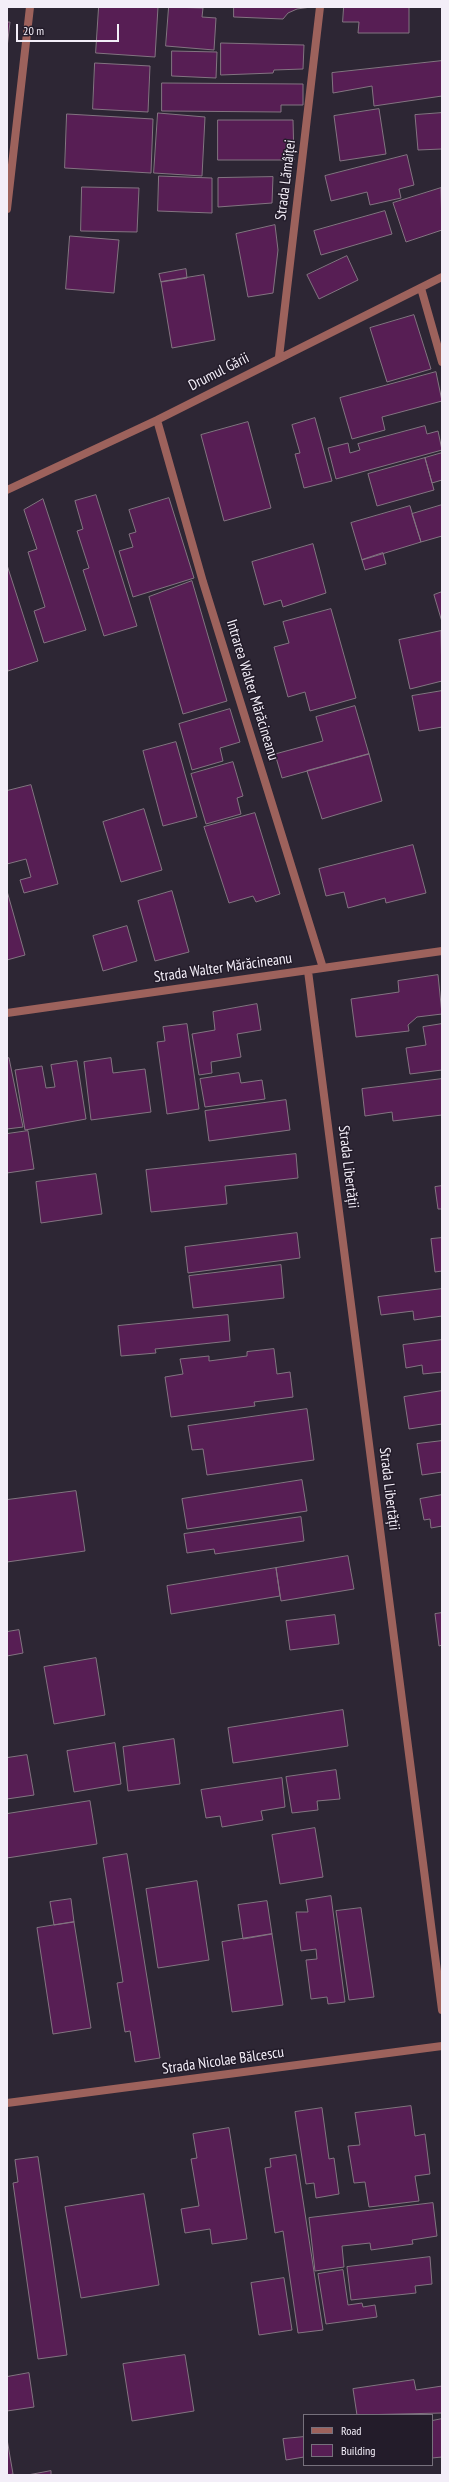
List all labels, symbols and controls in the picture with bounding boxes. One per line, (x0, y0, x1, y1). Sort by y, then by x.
scale bar (18, 16, 121, 42)
text: 20 m (23, 23, 44, 38)
street label: Strada Lămâiței (272, 139, 300, 221)
street label: Drumul Gării (186, 349, 252, 395)
street label: Intrarea Walter Mărăcineanu (222, 617, 282, 763)
street label: Strada Walter Mărăcineanu (153, 949, 293, 987)
street label: Strada Libertății (334, 1124, 362, 1210)
street label: Strada Libertății (375, 1446, 403, 1532)
street label: Strada Nicolae Bălcescu (161, 2044, 285, 2078)
legend (303, 2414, 433, 2466)
text: Road (341, 2423, 361, 2438)
text: Building (341, 2443, 376, 2458)

